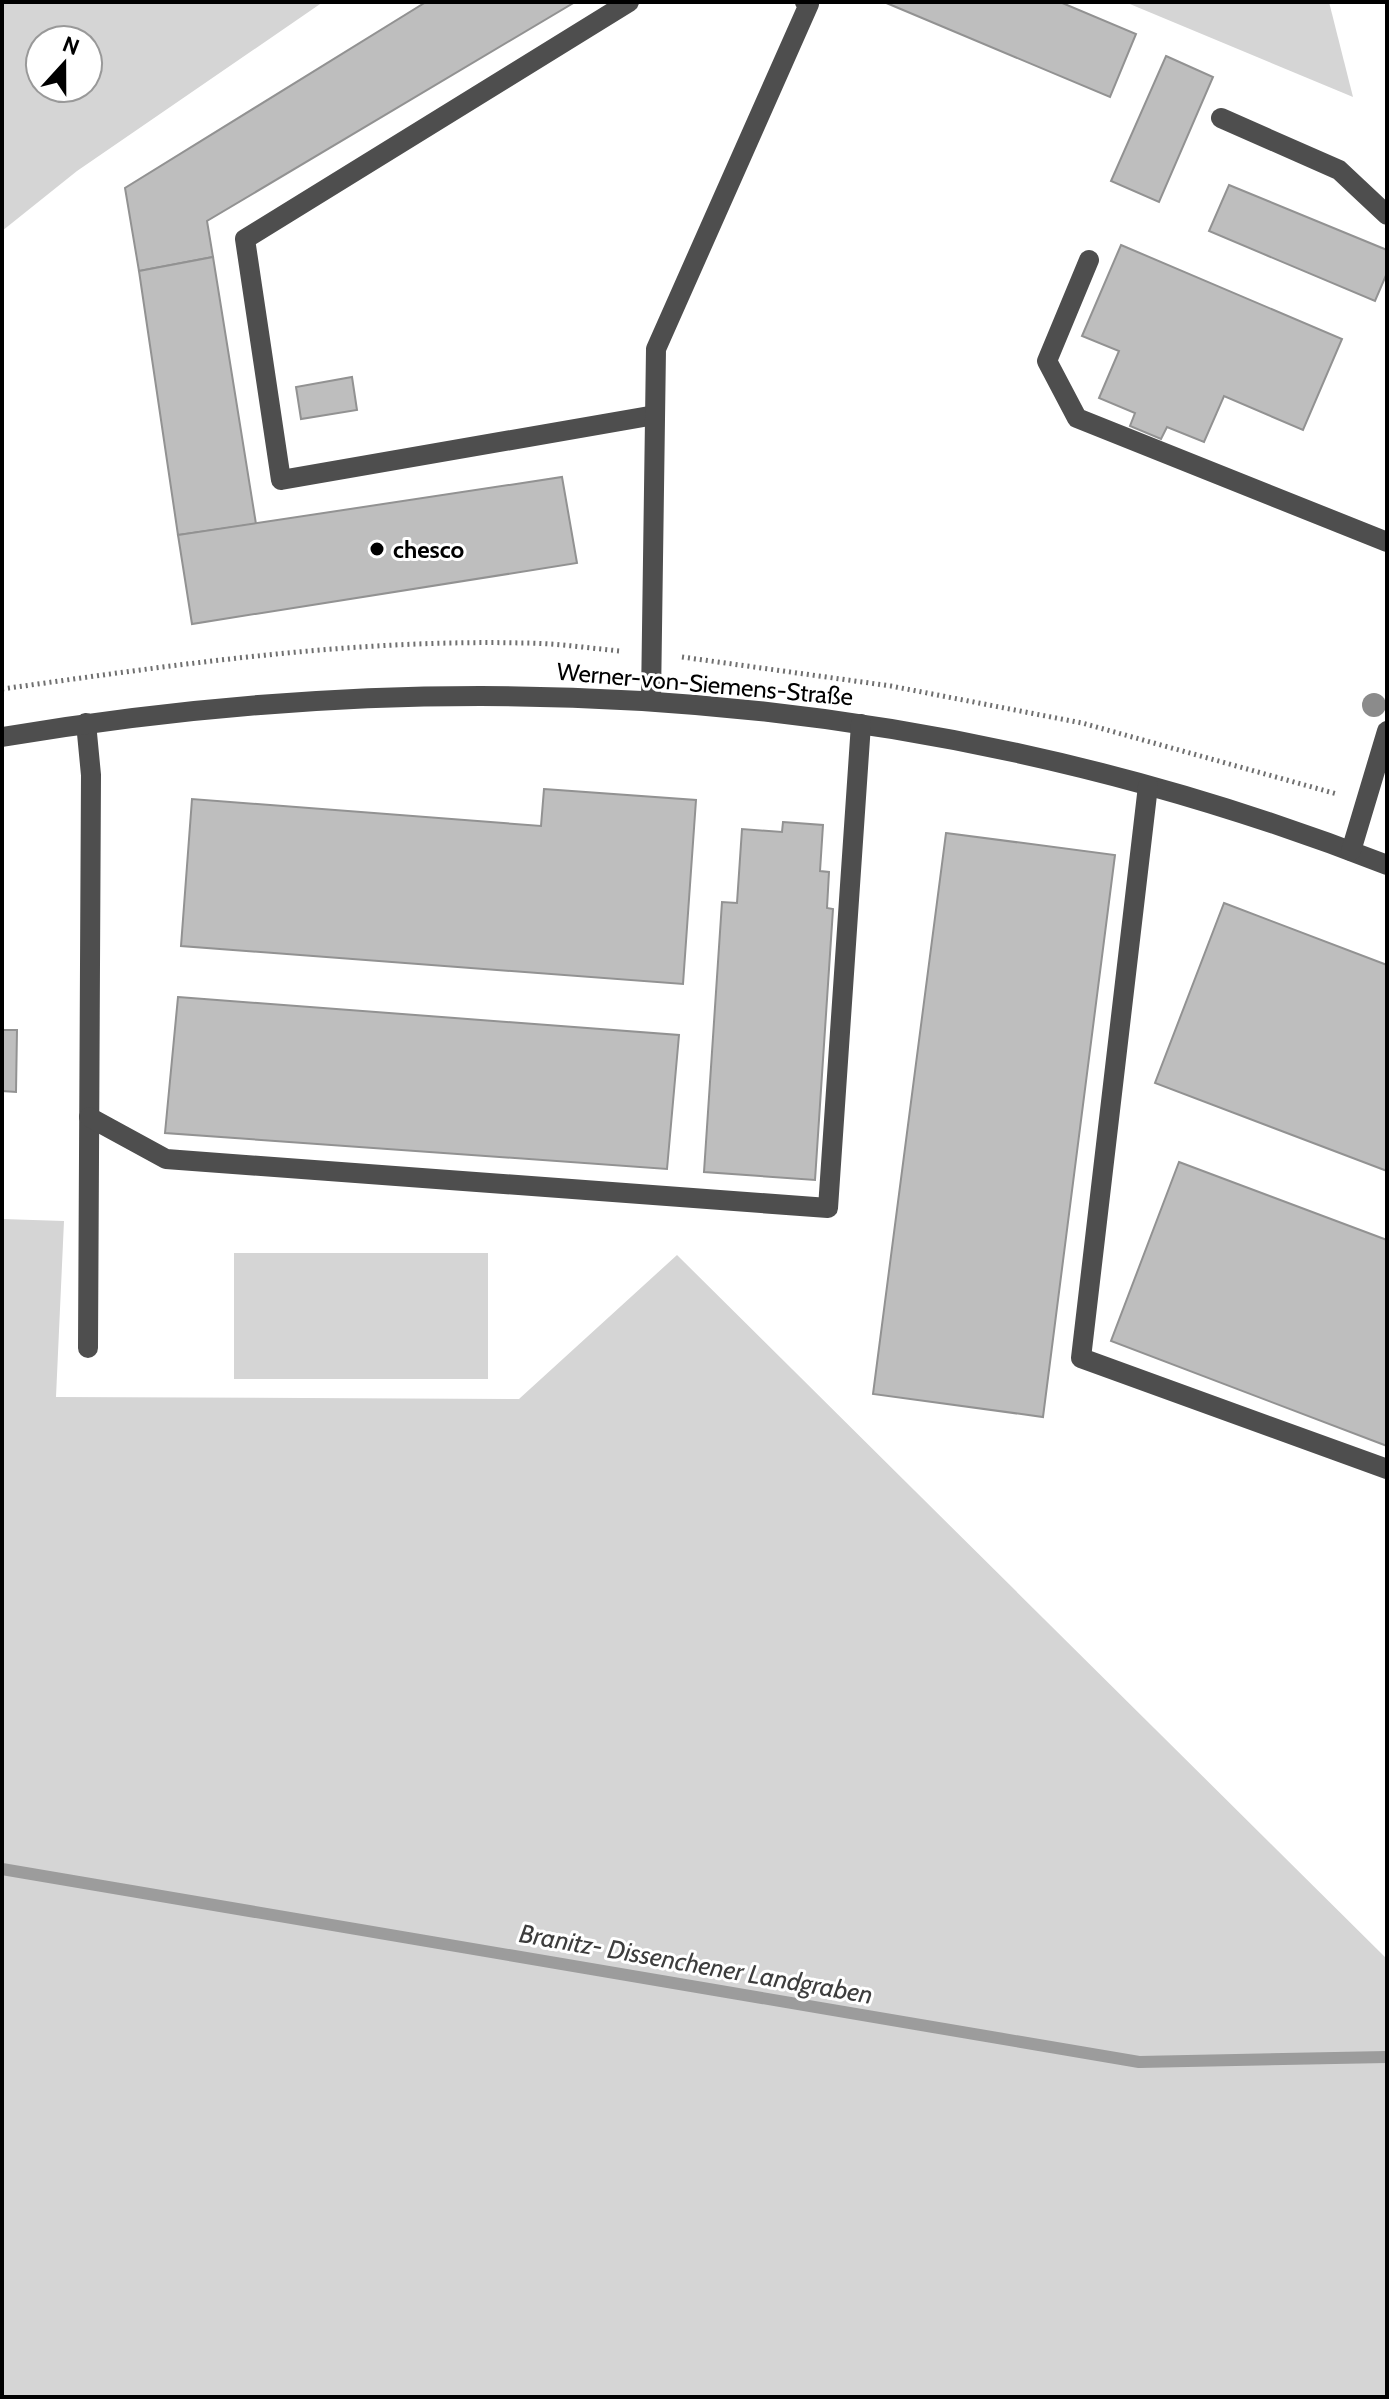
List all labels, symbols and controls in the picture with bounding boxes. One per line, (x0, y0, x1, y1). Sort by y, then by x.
north arrow (24, 24, 104, 104)
text: N (59, 30, 83, 61)
place label: chesco (393, 535, 464, 564)
marker: chesco (368, 540, 386, 558)
street label: Werner-von-Siemens-Straße (556, 657, 854, 711)
water label: Branitz- Dissenchener Landgraben (517, 1917, 875, 2011)

